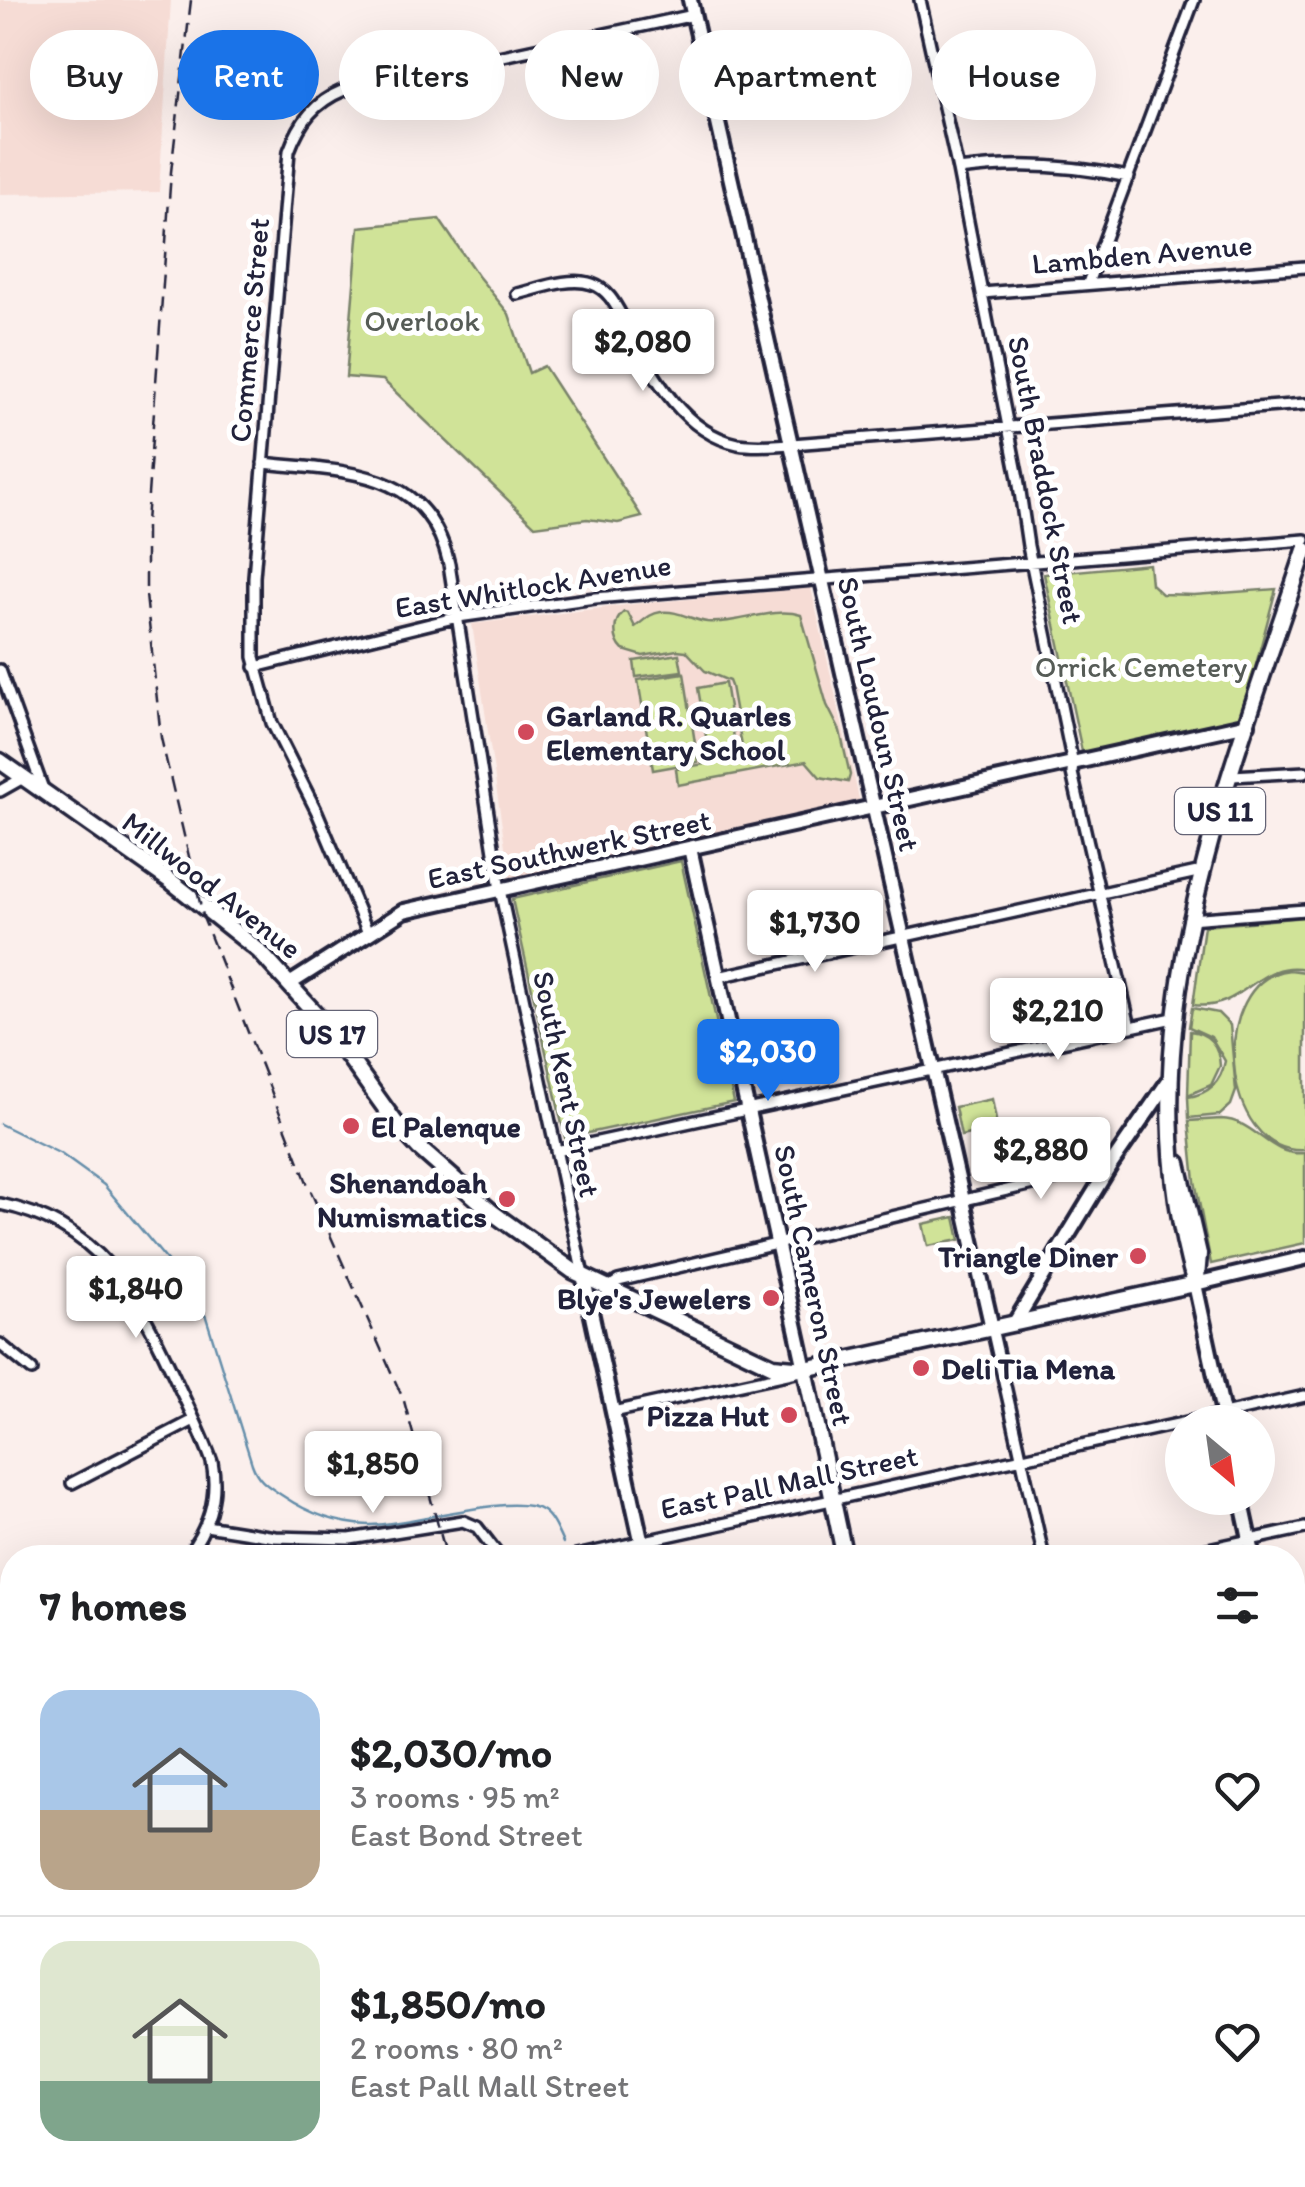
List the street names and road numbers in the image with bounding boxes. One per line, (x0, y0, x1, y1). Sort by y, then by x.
street label: Commerce Street (221, 216, 277, 444)
street label: Lambden Avenue (1030, 226, 1254, 282)
street label: South Braddock Street (1000, 333, 1092, 627)
street label: East Whitlock Avenue (392, 546, 674, 626)
street label: South Loudoun Street (829, 573, 929, 855)
road number: US 11 (1175, 788, 1265, 834)
street label: East Southwerk Street (424, 801, 714, 897)
street label: Millwood Avenue (115, 803, 309, 967)
street label: South Kent Street (525, 968, 609, 1200)
road number: US 17 (287, 1011, 377, 1057)
street label: South Cameron Street (766, 1141, 862, 1429)
street label: East Pall Mall Street (657, 1437, 921, 1527)

